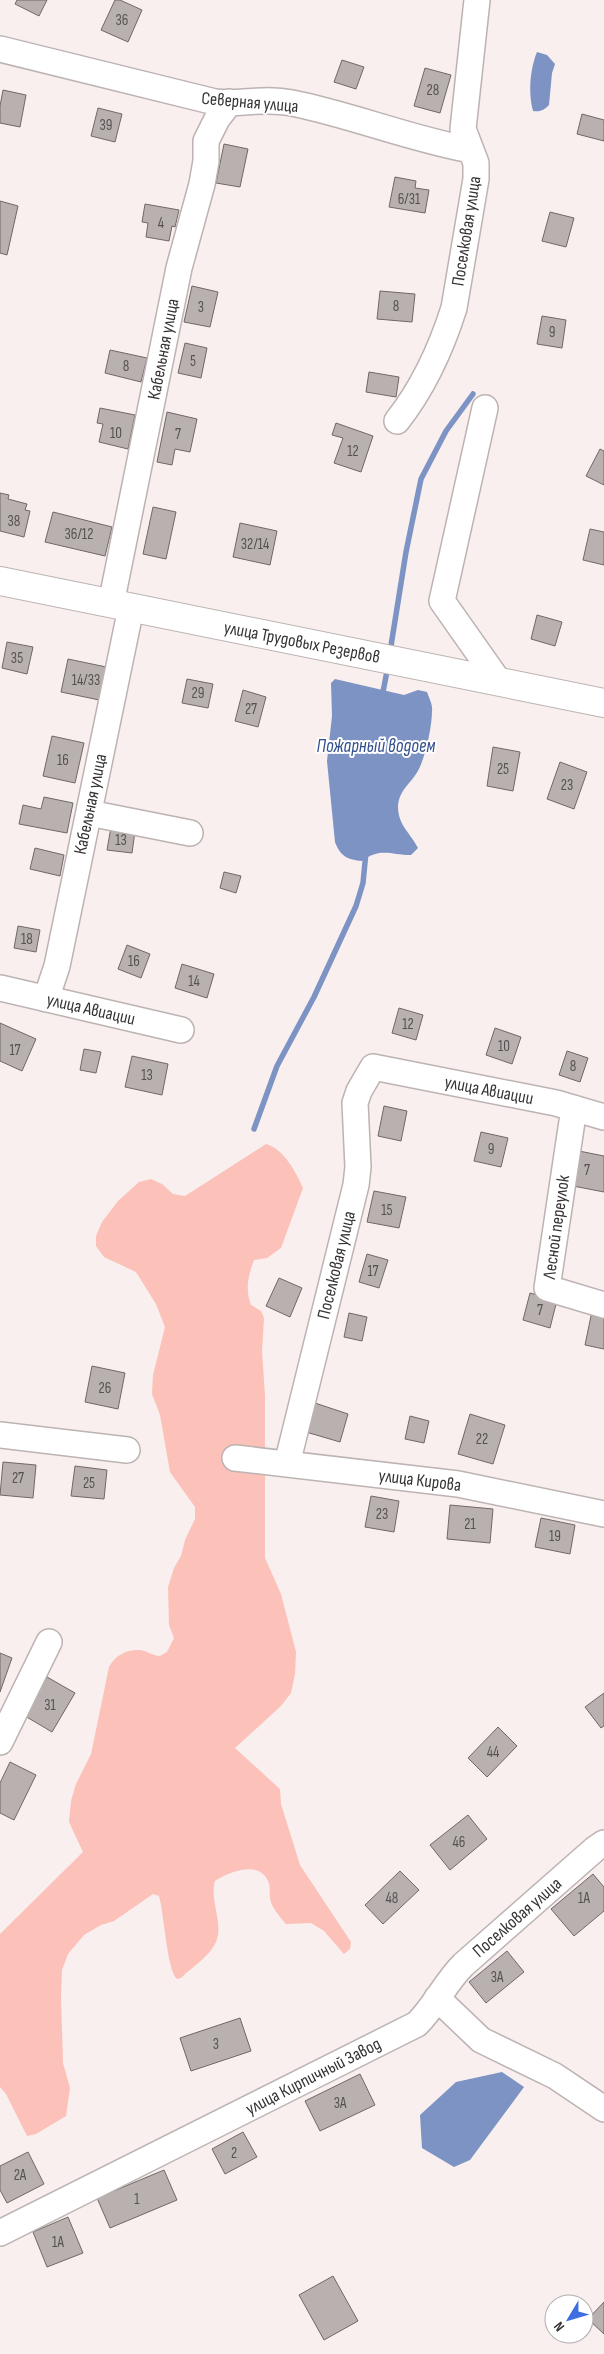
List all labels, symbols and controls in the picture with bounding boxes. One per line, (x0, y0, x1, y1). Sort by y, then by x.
house number: 36 (116, 11, 128, 30)
house number: 28 (427, 81, 439, 100)
street label: Северная улица (200, 88, 299, 117)
house number: 39 (100, 116, 112, 135)
street label: Поселковая улица (447, 175, 486, 287)
house number: 6/31 (398, 190, 421, 209)
house number: 4 (158, 214, 164, 233)
street label: Кабельная улица (143, 297, 184, 401)
house number: 8 (393, 297, 399, 316)
house number: 3 (198, 298, 204, 317)
house number: 9 (549, 323, 555, 342)
house number: 5 (190, 352, 196, 371)
house number: 8 (123, 357, 129, 376)
house number: 10 (110, 424, 122, 443)
house number: 7 (175, 425, 181, 444)
house number: 12 (347, 442, 359, 461)
house number: 38 (8, 512, 20, 531)
house number: 36/12 (65, 525, 93, 544)
house number: 32/14 (241, 535, 269, 554)
street label: улица Трудовых Резервов (222, 617, 382, 668)
house number: 35 (11, 649, 23, 668)
house number: 14/33 (72, 671, 100, 690)
house number: 29 (192, 684, 204, 703)
house number: 27 (245, 700, 257, 719)
water label: Пожарный водоем (317, 735, 435, 758)
house number: 16 (57, 751, 69, 770)
street label: Кабельная улица (70, 752, 111, 856)
house number: 25 (497, 760, 509, 779)
house number: 23 (561, 776, 573, 795)
house number: 13 (115, 831, 127, 850)
house number: 18 (21, 930, 33, 949)
house number: 16 (128, 952, 140, 971)
house number: 14 (188, 972, 200, 991)
street label: улица Авиации (45, 989, 137, 1030)
house number: 12 (402, 1015, 414, 1034)
house number: 10 (498, 1037, 510, 1056)
house number: 17 (9, 1041, 21, 1060)
house number: 8 (570, 1057, 576, 1076)
house number: 13 (141, 1066, 153, 1085)
street label: улица Авиации (443, 1072, 535, 1109)
house number: 9 (488, 1140, 494, 1159)
house number: 7 (584, 1161, 590, 1180)
street label: Лесной переулок (539, 1174, 574, 1281)
house number: 15 (381, 1201, 393, 1220)
street label: Поселковая улица (313, 1209, 360, 1321)
house number: 17 (367, 1262, 379, 1281)
house number: 7 (537, 1301, 543, 1320)
house number: 26 (99, 1379, 111, 1398)
house number: 22 (476, 1430, 488, 1449)
street label: улица Кирова (378, 1465, 462, 1496)
house number: 27 (12, 1469, 24, 1488)
house number: 25 (83, 1474, 95, 1493)
house number: 23 (376, 1505, 388, 1524)
house number: 21 (464, 1515, 476, 1534)
house number: 19 (549, 1527, 561, 1546)
house number: 31 (44, 1696, 57, 1715)
house number: 44 (487, 1743, 499, 1762)
house number: 46 (453, 1833, 465, 1852)
street label: Поселковая улица (469, 1873, 566, 1962)
house number: 48 (386, 1889, 398, 1908)
house number: 1А (578, 1889, 591, 1908)
house number: 3А (491, 1968, 504, 1987)
street label: улица Кирпичный Завод (242, 2033, 384, 2120)
house number: 3 (213, 2035, 219, 2054)
house number: 3А (334, 2094, 347, 2113)
house number: 2 (231, 2144, 237, 2163)
house number: 2А (14, 2166, 27, 2185)
house number: 1 (134, 2190, 140, 2209)
house number: 1А (52, 2233, 65, 2252)
north arrow (544, 2294, 594, 2344)
text: N (550, 2319, 568, 2335)

